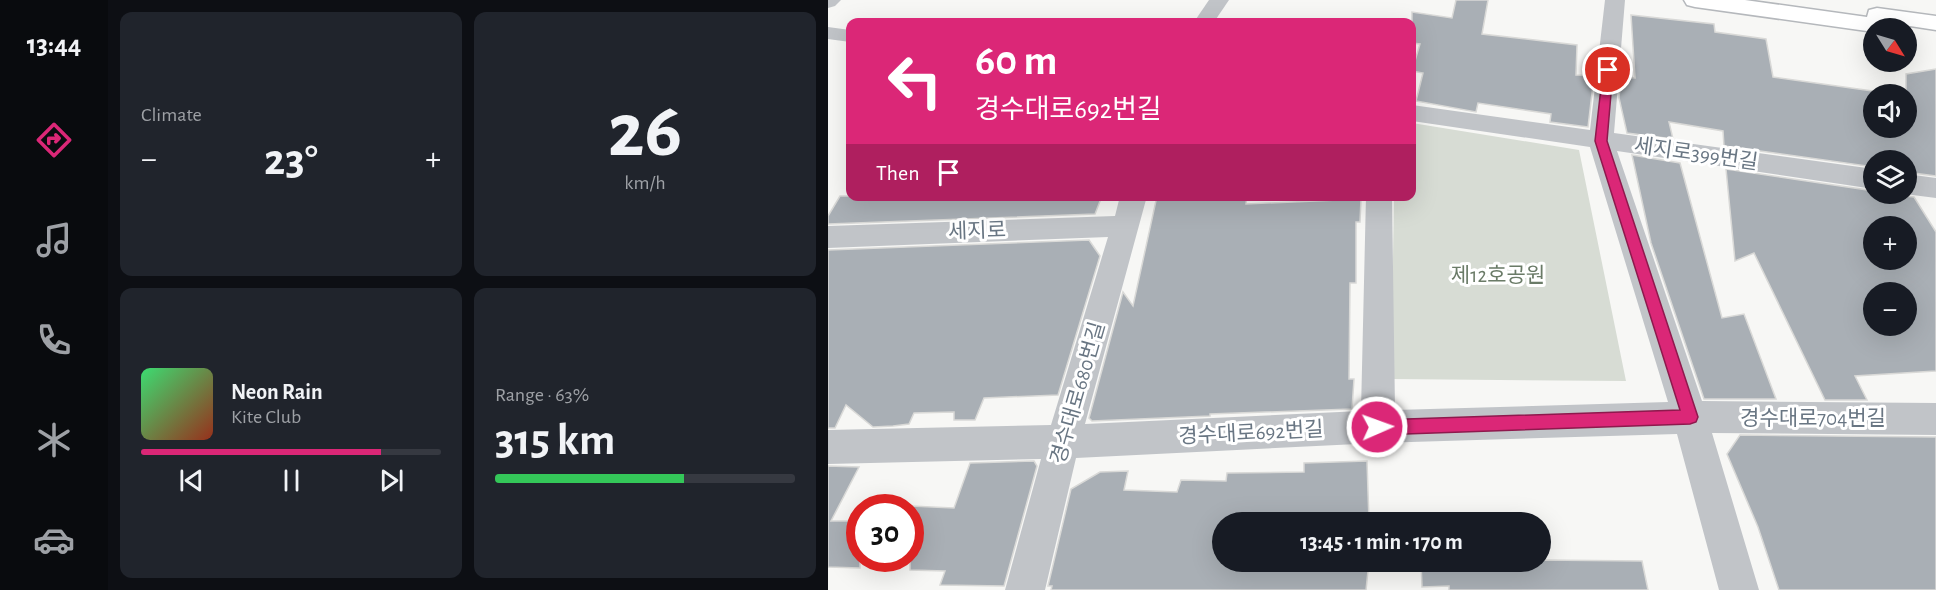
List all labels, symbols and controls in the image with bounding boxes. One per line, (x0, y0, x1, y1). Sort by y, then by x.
north arrow (1863, 18, 1917, 72)
map controls (1863, 18, 1917, 336)
text: 13:44 (27, 31, 81, 58)
text: 60 m (975, 40, 1057, 82)
icon: left (876, 42, 954, 120)
pin (1582, 44, 1633, 95)
icon: arrive (1591, 53, 1624, 86)
button: sound (1863, 84, 1917, 138)
text: 26 (608, 93, 682, 171)
text: 경수대로692번길 (975, 96, 1162, 123)
text: Climate (141, 105, 202, 125)
icon: directions (33, 119, 75, 161)
street label: 세지로399번길 (1633, 134, 1759, 173)
text: 23° (264, 138, 318, 183)
text: − (141, 143, 157, 176)
text: + (425, 143, 441, 176)
button: layers (1863, 150, 1917, 204)
icon: arrive (932, 156, 965, 189)
text: Then (876, 162, 920, 184)
text: km/h (624, 173, 666, 193)
button: + (1863, 216, 1917, 270)
icon: music (33, 219, 75, 261)
street label: 세지로 (948, 219, 1006, 243)
park label: 제12호공원 (1451, 264, 1545, 286)
button: − (1863, 282, 1917, 336)
icon: phone (33, 319, 75, 361)
street label: 경수대로680번길 (1047, 319, 1108, 466)
text: Neon Rain (231, 381, 323, 403)
text: Range · 63% (495, 385, 589, 405)
position arrow (1345, 395, 1409, 459)
text: Kite Club (231, 407, 301, 427)
street label: 경수대로704번길 (1740, 407, 1886, 429)
text: 315 km (495, 418, 615, 463)
street label: 경수대로692번길 (1178, 418, 1324, 447)
icon: climate (33, 419, 75, 461)
icon: previous (175, 464, 208, 497)
icon: pause (275, 464, 308, 497)
icon: next (375, 464, 408, 497)
speed limit sign: 30 (846, 494, 924, 572)
icon: car (33, 519, 75, 561)
text: 13:45 · 1 min · 170 m (1300, 531, 1463, 553)

